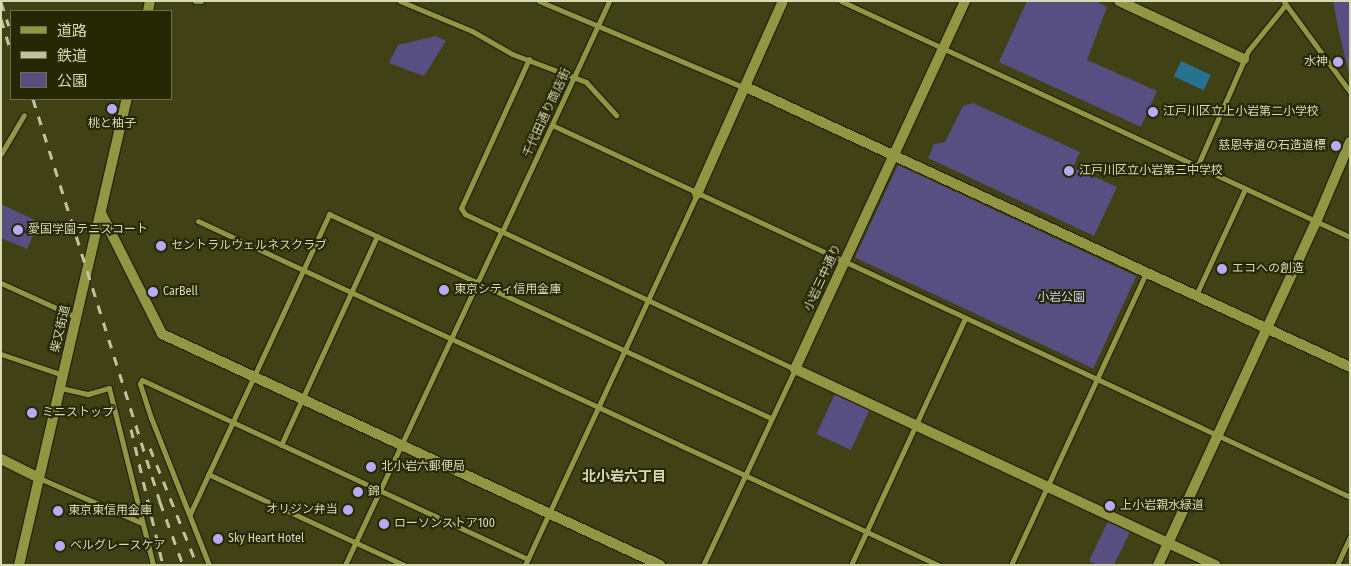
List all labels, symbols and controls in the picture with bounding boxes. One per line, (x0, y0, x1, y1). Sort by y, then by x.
legend (10, 10, 172, 100)
text: 道路 (57, 22, 87, 40)
text: 鉄道 (57, 47, 87, 65)
place label: 水神 (1304, 55, 1328, 69)
marker: 水神 (1332, 56, 1344, 68)
street label: 千代田通り商店街 (520, 66, 574, 160)
text: 公園 (57, 72, 87, 90)
marker: 桃と柚子 (106, 103, 118, 115)
place label: 江戸川区立上小岩第二小学校 (1163, 105, 1319, 119)
marker: 江戸川区立上小岩第二小学校 (1147, 106, 1159, 118)
place label: 桃と柚子 (88, 117, 136, 131)
place label: 慈恩寺道の石造道標 (1218, 139, 1326, 153)
marker: 慈恩寺道の石造道標 (1330, 140, 1342, 152)
place label: 江戸川区立小岩第三中学校 (1079, 164, 1223, 178)
marker: 江戸川区立小岩第三中学校 (1063, 165, 1075, 177)
place label: 愛国学園テニスコート (28, 223, 148, 237)
marker: 愛国学園テニスコート (12, 224, 24, 236)
place label: セントラルウェルネスクラブ (171, 239, 327, 253)
marker: セントラルウェルネスクラブ (155, 240, 167, 252)
street label: 小岩三中通り (801, 242, 845, 314)
place label: エコへの創造 (1232, 262, 1304, 276)
marker: エコへの創造 (1216, 263, 1228, 275)
place label: 東京シティ信用金庫 (454, 283, 562, 297)
marker: 東京シティ信用金庫 (438, 284, 450, 296)
place label: CarBell (163, 285, 198, 299)
marker: CarBell (147, 286, 159, 298)
park label: 小岩公園 (1037, 291, 1085, 305)
street label: 柴又街道 (49, 304, 73, 354)
place label: ミニストップ (42, 406, 114, 420)
marker: ミニストップ (26, 407, 38, 419)
place label: 北小岩六郵便局 (381, 460, 465, 474)
marker: 北小岩六郵便局 (365, 461, 377, 473)
district label: 北小岩六丁目 (582, 469, 666, 485)
place label: 錦 (368, 485, 380, 499)
marker: 錦 (352, 486, 364, 498)
place label: 上小岩親水緑道 (1120, 499, 1204, 513)
marker: 上小岩親水緑道 (1104, 500, 1116, 512)
place label: オリジン弁当 (266, 503, 338, 517)
place label: 東京東信用金庫 (68, 504, 152, 518)
marker: オリジン弁当 (342, 504, 354, 516)
marker: 東京東信用金庫 (52, 505, 64, 517)
place label: ローソンストア100 (394, 517, 495, 531)
marker: ローソンストア100 (378, 518, 390, 530)
place label: Sky Heart Hotel (228, 532, 304, 546)
marker: Sky Heart Hotel (212, 533, 224, 545)
place label: ベルグレースケア (70, 539, 166, 553)
marker: ベルグレースケア (54, 540, 66, 552)

